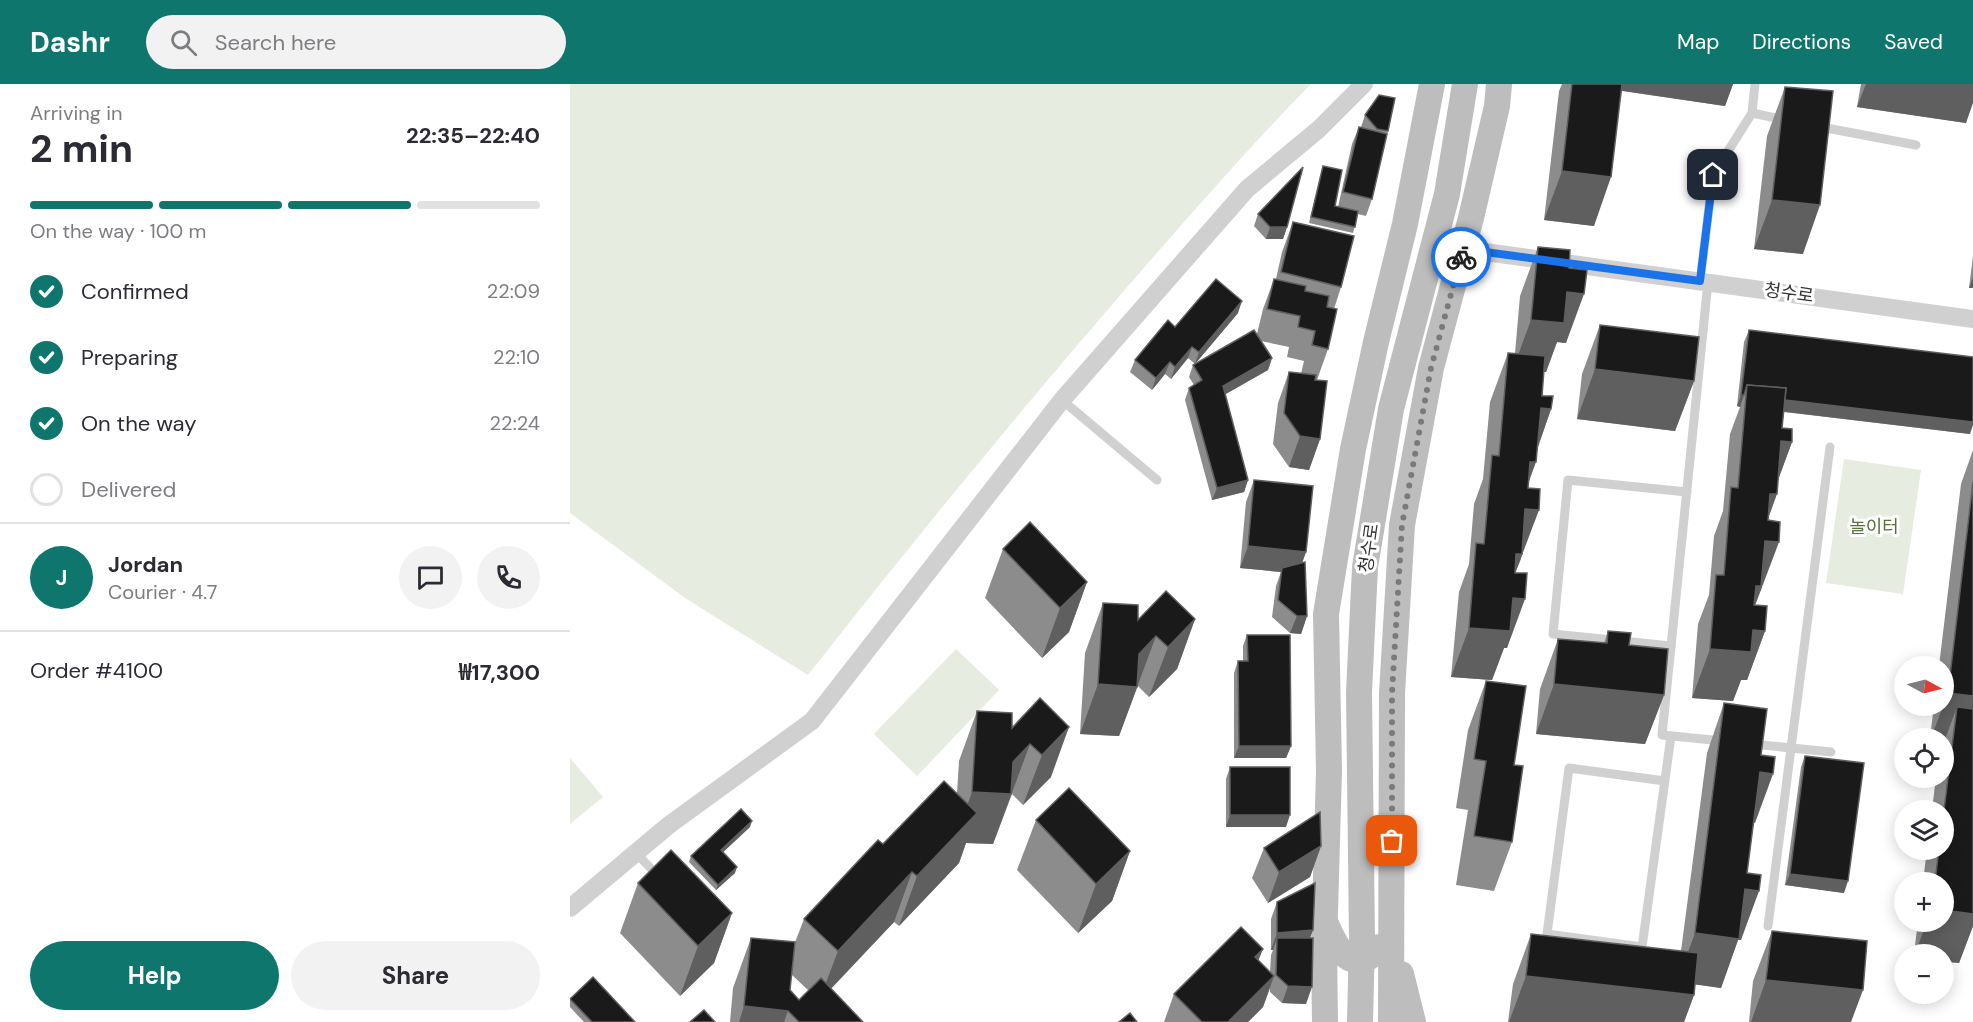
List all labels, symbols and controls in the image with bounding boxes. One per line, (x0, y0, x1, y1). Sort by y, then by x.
search box (146, 15, 566, 69)
text: Dashr (30, 24, 110, 61)
icon: search (167, 26, 200, 59)
text: Search here (215, 28, 336, 57)
text: Map (1677, 28, 1719, 56)
text: Directions (1752, 28, 1851, 56)
text: Saved (1884, 28, 1943, 56)
text: Arriving in (30, 100, 122, 126)
text: 22:35–22:40 (406, 121, 540, 150)
text: 2 min (30, 123, 133, 174)
pin (1687, 149, 1738, 200)
icon: home (1696, 158, 1729, 191)
text: On the way · 100 m (30, 218, 206, 244)
courier (1431, 227, 1491, 287)
icon: bike (1445, 241, 1478, 274)
icon: check (30, 275, 63, 308)
text: Confirmed (81, 277, 189, 306)
text: 22:09 (487, 278, 540, 304)
street label: 청수로 (1763, 278, 1815, 308)
icon: check (30, 341, 63, 374)
text: Preparing (81, 343, 178, 372)
text: 22:10 (493, 344, 540, 370)
icon: check (30, 407, 63, 440)
text: On the way (81, 409, 196, 438)
text: 22:24 (490, 410, 540, 436)
text: Delivered (81, 475, 176, 504)
park label: 놀이터 (1849, 515, 1899, 539)
street label: 청수로 (1354, 522, 1384, 574)
button: chat (399, 546, 462, 609)
button: phone (477, 546, 540, 609)
text: Jordan (108, 550, 183, 579)
text: J (56, 563, 67, 592)
text: Courier · 4.7 (108, 579, 217, 605)
text: Order #4100 (30, 656, 163, 685)
north arrow (1894, 656, 1954, 716)
map controls (1894, 656, 1954, 1004)
text: ₩17,300 (459, 658, 540, 687)
button: locate (1894, 728, 1954, 788)
button: layers (1894, 800, 1954, 860)
pin (1366, 815, 1417, 866)
icon: bag (1375, 824, 1408, 857)
button: + (1894, 872, 1954, 932)
button: Help (30, 941, 279, 1010)
button: Share (291, 941, 540, 1010)
button: − (1894, 944, 1954, 1004)

